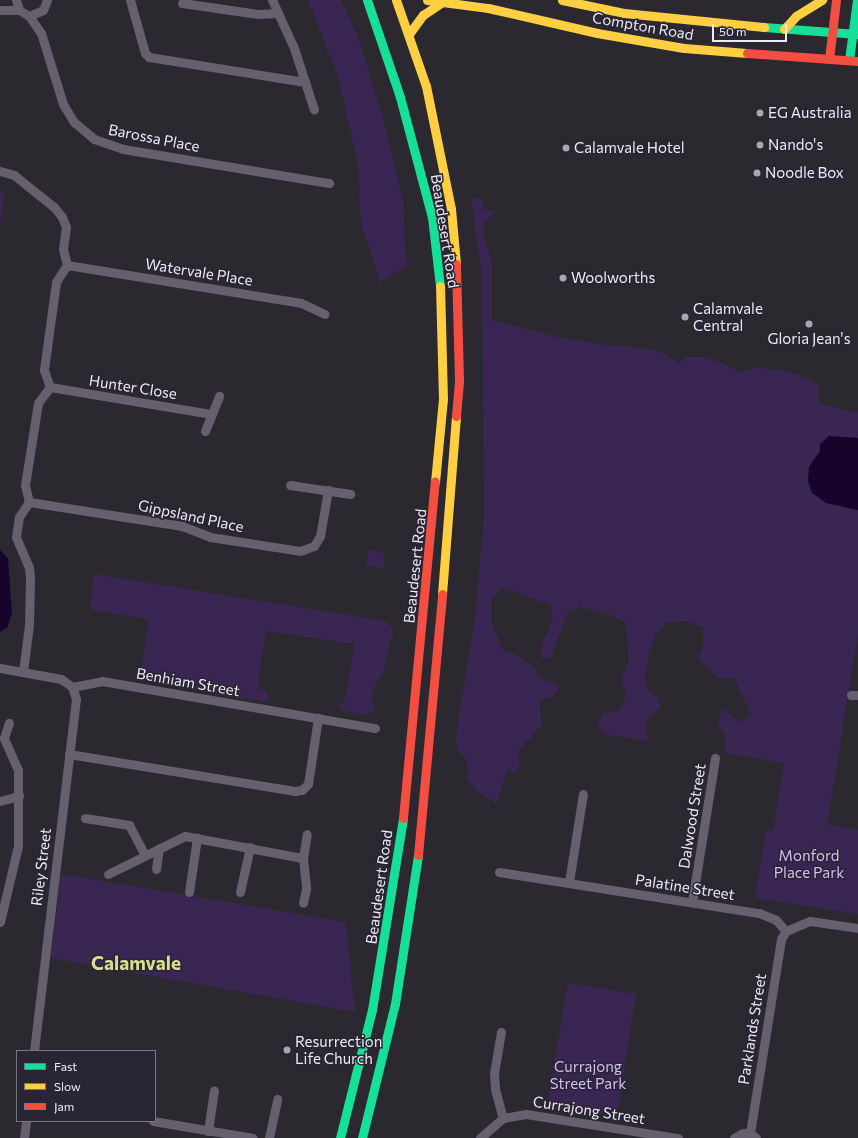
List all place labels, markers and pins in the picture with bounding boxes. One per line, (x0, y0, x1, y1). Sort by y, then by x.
place label: EG Australia (768, 104, 851, 122)
marker: EG Australia (755, 108, 765, 118)
place label: Nando's (768, 136, 823, 154)
place label: Calamvale Hotel (574, 139, 685, 157)
marker: Nando's (755, 140, 765, 150)
marker: Calamvale Hotel (561, 143, 571, 153)
place label: Noodle Box (765, 164, 844, 182)
marker: Noodle Box (752, 168, 762, 178)
place label: Woolworths (571, 269, 655, 287)
marker: Woolworths (558, 273, 568, 283)
place label: Calamvale Central (693, 299, 763, 334)
marker: Calamvale Central (680, 312, 690, 322)
marker: Gloria Jean's (804, 319, 814, 329)
place label: Gloria Jean's (768, 330, 850, 348)
place label: Resurrection Life Church (295, 1032, 382, 1067)
marker: Resurrection Life Church (282, 1045, 292, 1055)

